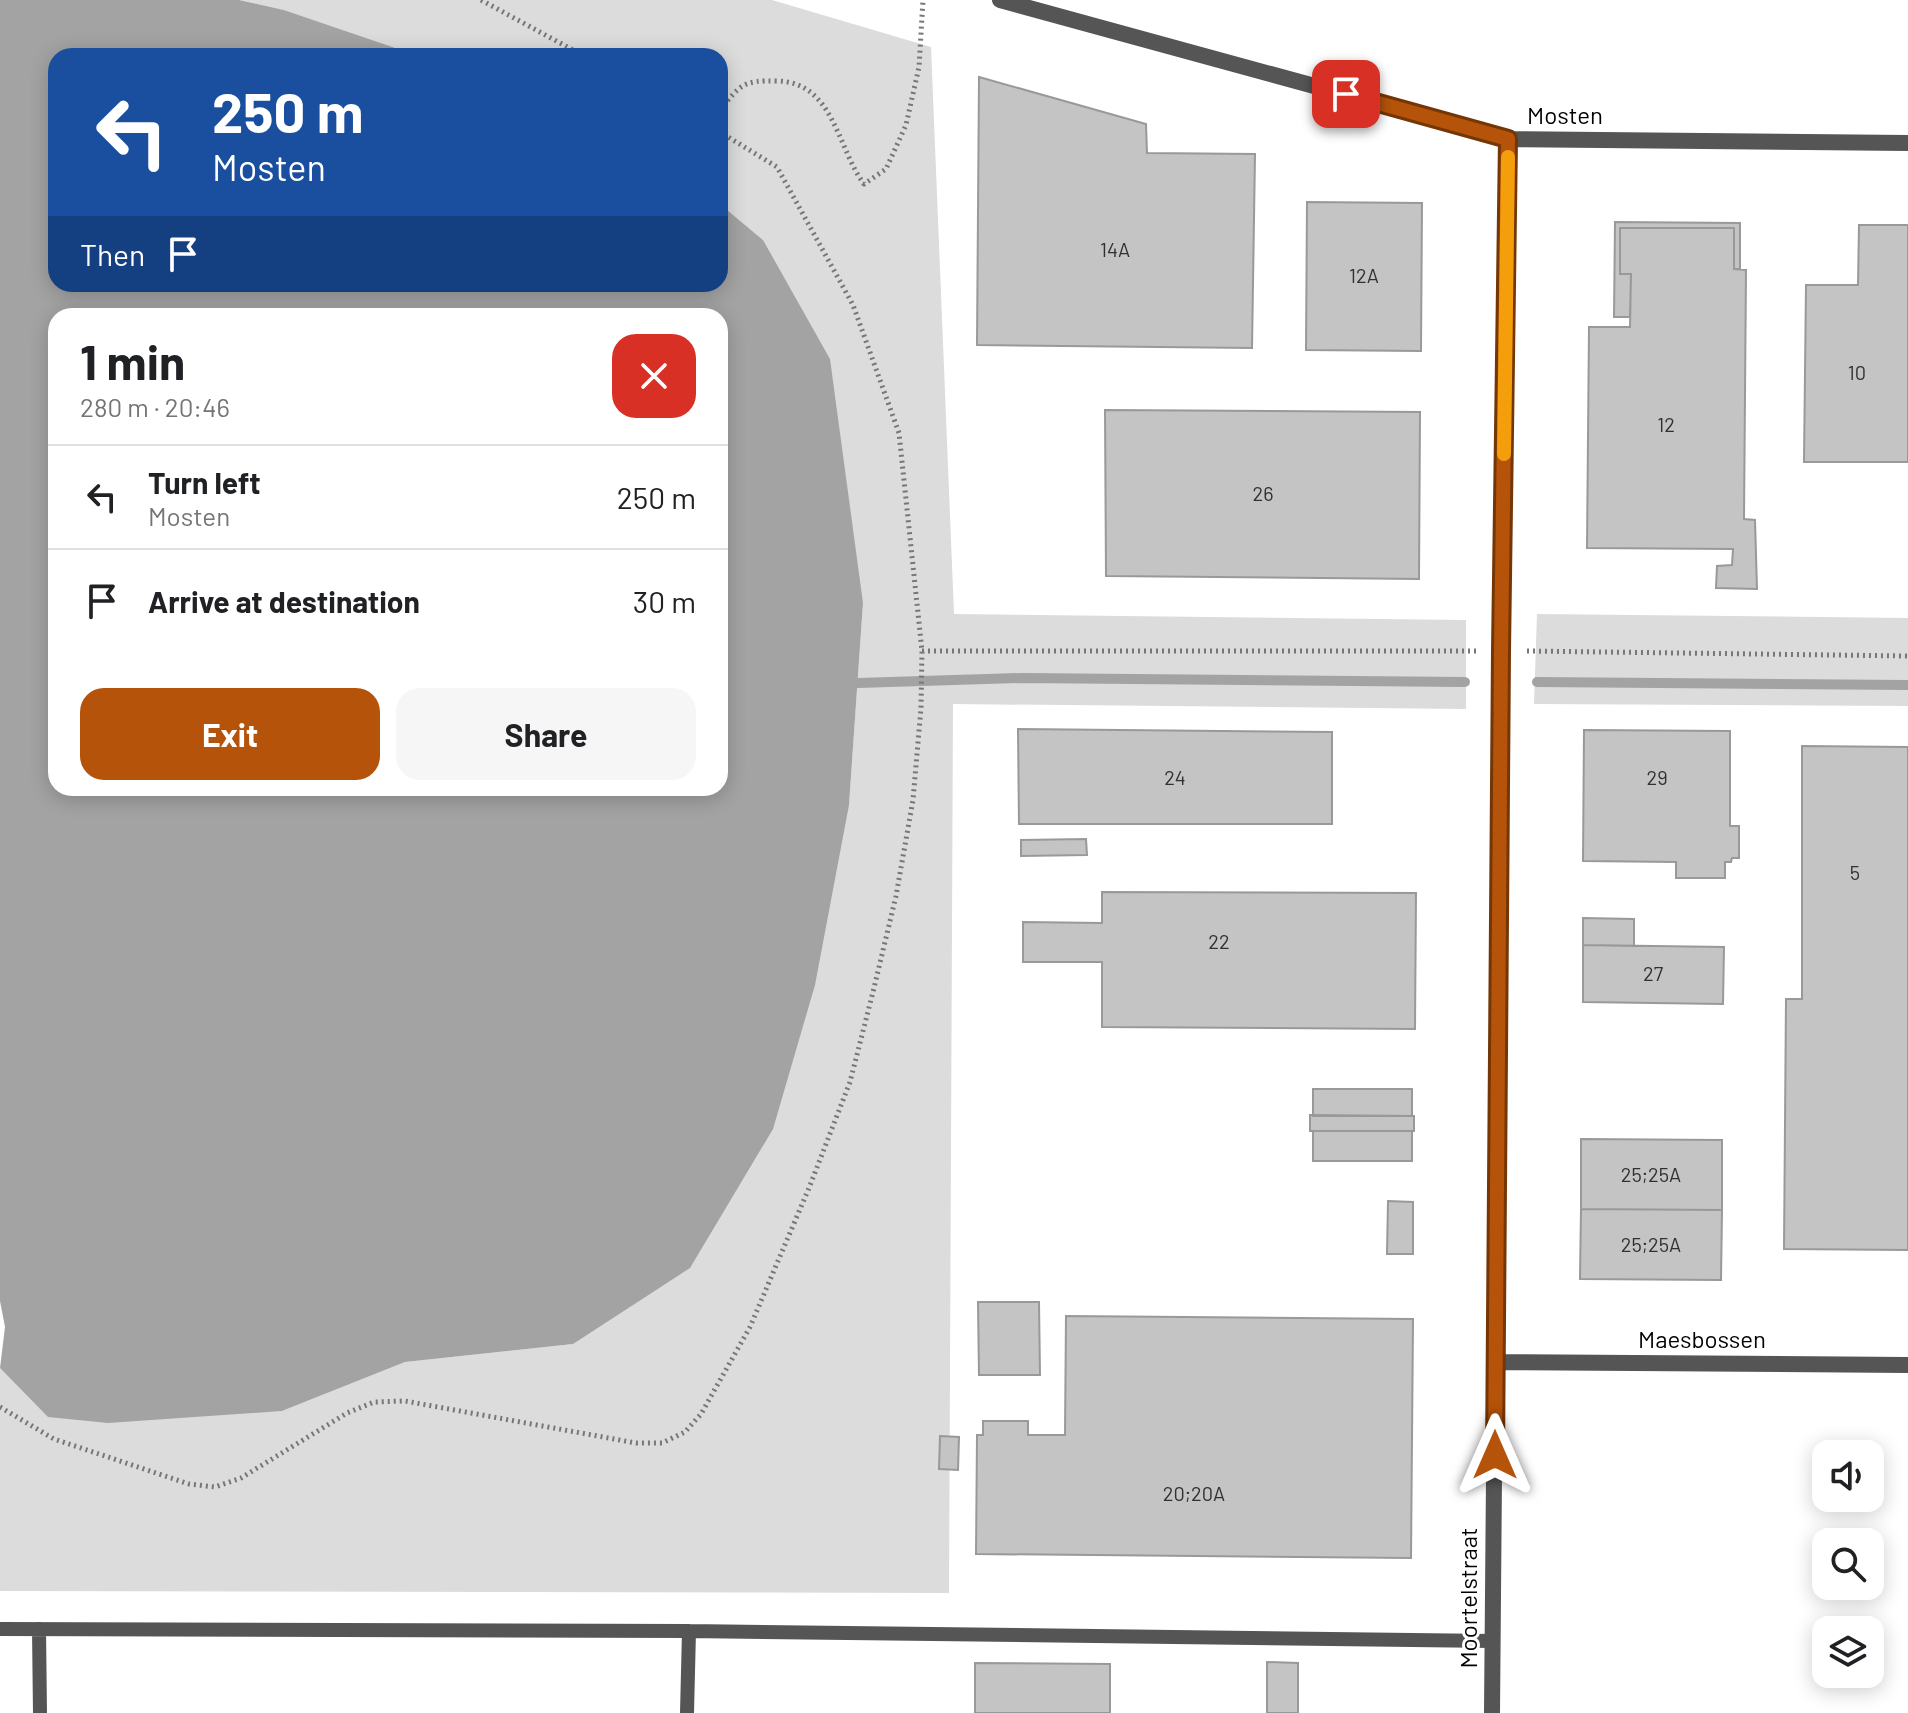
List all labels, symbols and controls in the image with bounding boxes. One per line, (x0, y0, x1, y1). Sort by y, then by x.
pin (1312, 60, 1380, 128)
icon: arrive (1324, 72, 1368, 116)
text: 250 m (212, 77, 363, 144)
icon: left (80, 80, 184, 184)
street label: Mosten (1527, 100, 1603, 129)
text: Mosten (212, 145, 326, 188)
icon: arrive (161, 232, 205, 276)
text: Then (80, 236, 145, 272)
house number: 14A (1100, 237, 1130, 261)
house number: 12A (1349, 263, 1379, 287)
text: 1 min (80, 332, 185, 390)
button: close (612, 334, 696, 418)
house number: 10 (1848, 360, 1866, 384)
text: 280 m · 20:46 (80, 391, 230, 422)
house number: 12 (1657, 412, 1675, 436)
text: Turn left (148, 464, 261, 500)
icon: left (80, 475, 124, 519)
text: 250 m (617, 479, 696, 515)
house number: 26 (1252, 481, 1274, 505)
text: Mosten (148, 500, 230, 531)
icon: arrive (80, 579, 124, 623)
text: Arrive at destination (148, 583, 420, 619)
text: 30 m (633, 583, 696, 619)
button: Exit (80, 688, 380, 780)
button: Share (396, 688, 696, 780)
house number: 24 (1164, 765, 1186, 789)
house number: 29 (1646, 765, 1668, 789)
house number: 5 (1850, 860, 1860, 884)
house number: 22 (1208, 929, 1230, 953)
house number: 27 (1643, 961, 1664, 985)
house number: 25;25A (1621, 1162, 1681, 1186)
house number: 25;25A (1621, 1232, 1681, 1256)
street label: Maesbossen (1638, 1324, 1766, 1353)
position arrow (1453, 1413, 1537, 1497)
map controls (1812, 1440, 1884, 1688)
button: sound (1812, 1440, 1884, 1512)
house number: 20;20A (1163, 1481, 1225, 1505)
street label: Moortelstraat (1453, 1527, 1482, 1669)
button: search (1812, 1528, 1884, 1600)
button: layers (1812, 1616, 1884, 1688)

